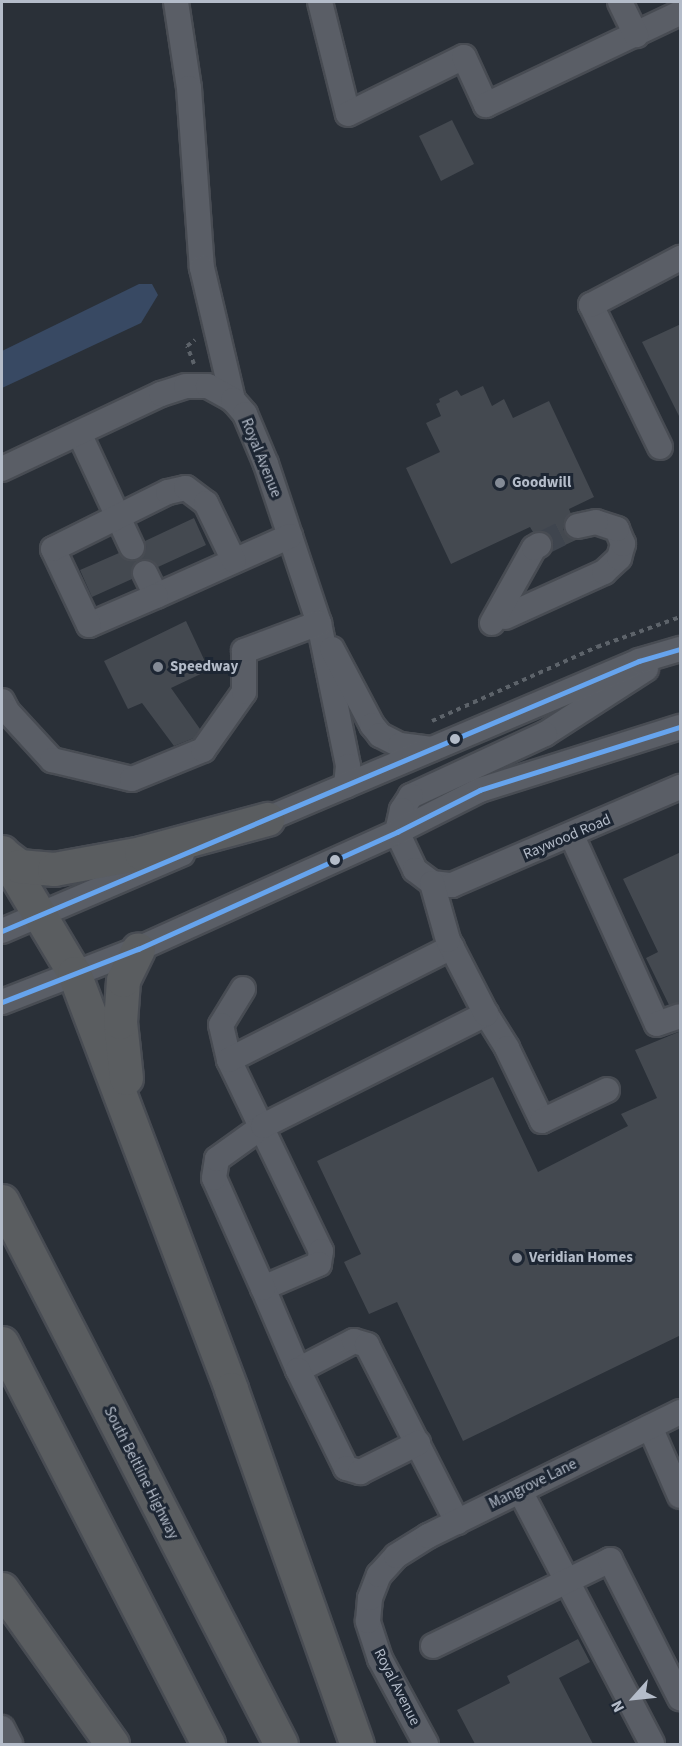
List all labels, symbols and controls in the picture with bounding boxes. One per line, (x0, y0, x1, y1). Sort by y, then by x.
street label: Royal Avenue (237, 416, 285, 500)
place label: Goodwill (512, 474, 571, 492)
marker: Goodwill (493, 476, 507, 490)
place label: Speedway (170, 658, 238, 676)
marker: Speedway (151, 660, 165, 674)
unlabelled marker (449, 733, 461, 745)
street label: Raywood Road (520, 810, 614, 864)
unlabelled marker (329, 854, 341, 866)
place label: Veridian Homes (529, 1249, 633, 1267)
marker: Veridian Homes (510, 1251, 524, 1265)
street label: South Beltline Highway (100, 1404, 182, 1542)
street label: Mangrove Lane (486, 1455, 580, 1513)
street label: Royal Avenue (370, 1646, 424, 1728)
north arrow (604, 1668, 664, 1728)
text: N (606, 1696, 630, 1716)

